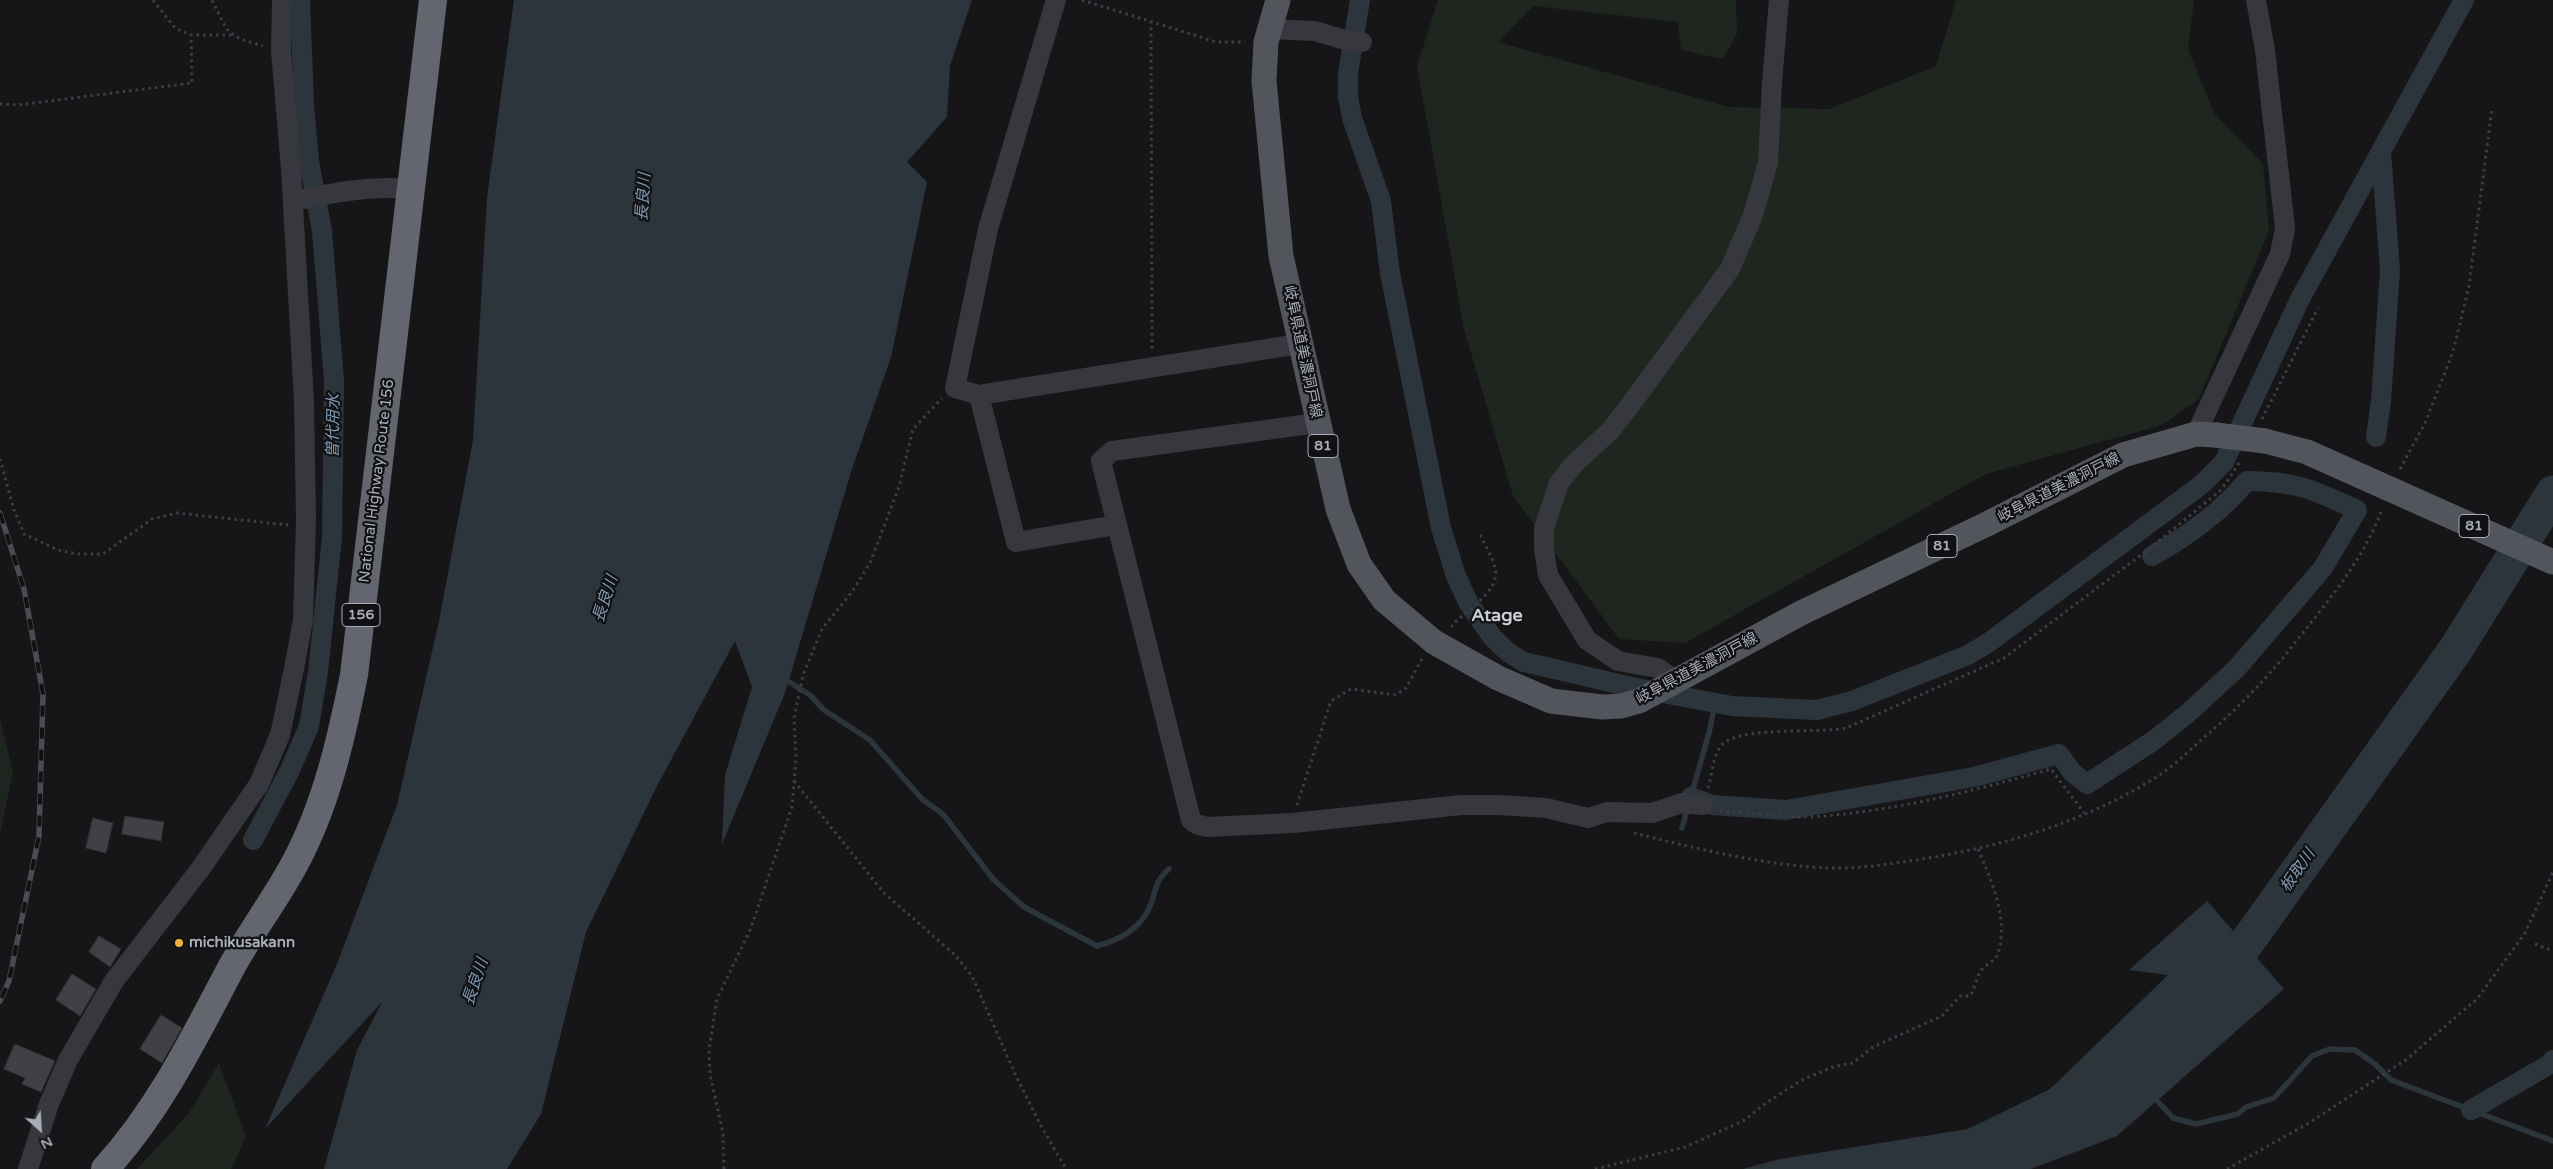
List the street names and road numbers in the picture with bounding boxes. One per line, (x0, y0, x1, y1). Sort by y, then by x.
street label: 岐阜県道美濃洞戸線 (1279, 284, 1325, 420)
street label: National Highway Route 156 (356, 378, 398, 584)
road number: 81 (1308, 434, 1338, 458)
street label: 岐阜県道美濃洞戸線 (1995, 449, 2123, 527)
road number: 81 (2459, 514, 2489, 538)
road number: 81 (1927, 534, 1957, 558)
road number: 156 (342, 604, 380, 626)
street label: 岐阜県道美濃洞戸線 (1633, 629, 1761, 709)

